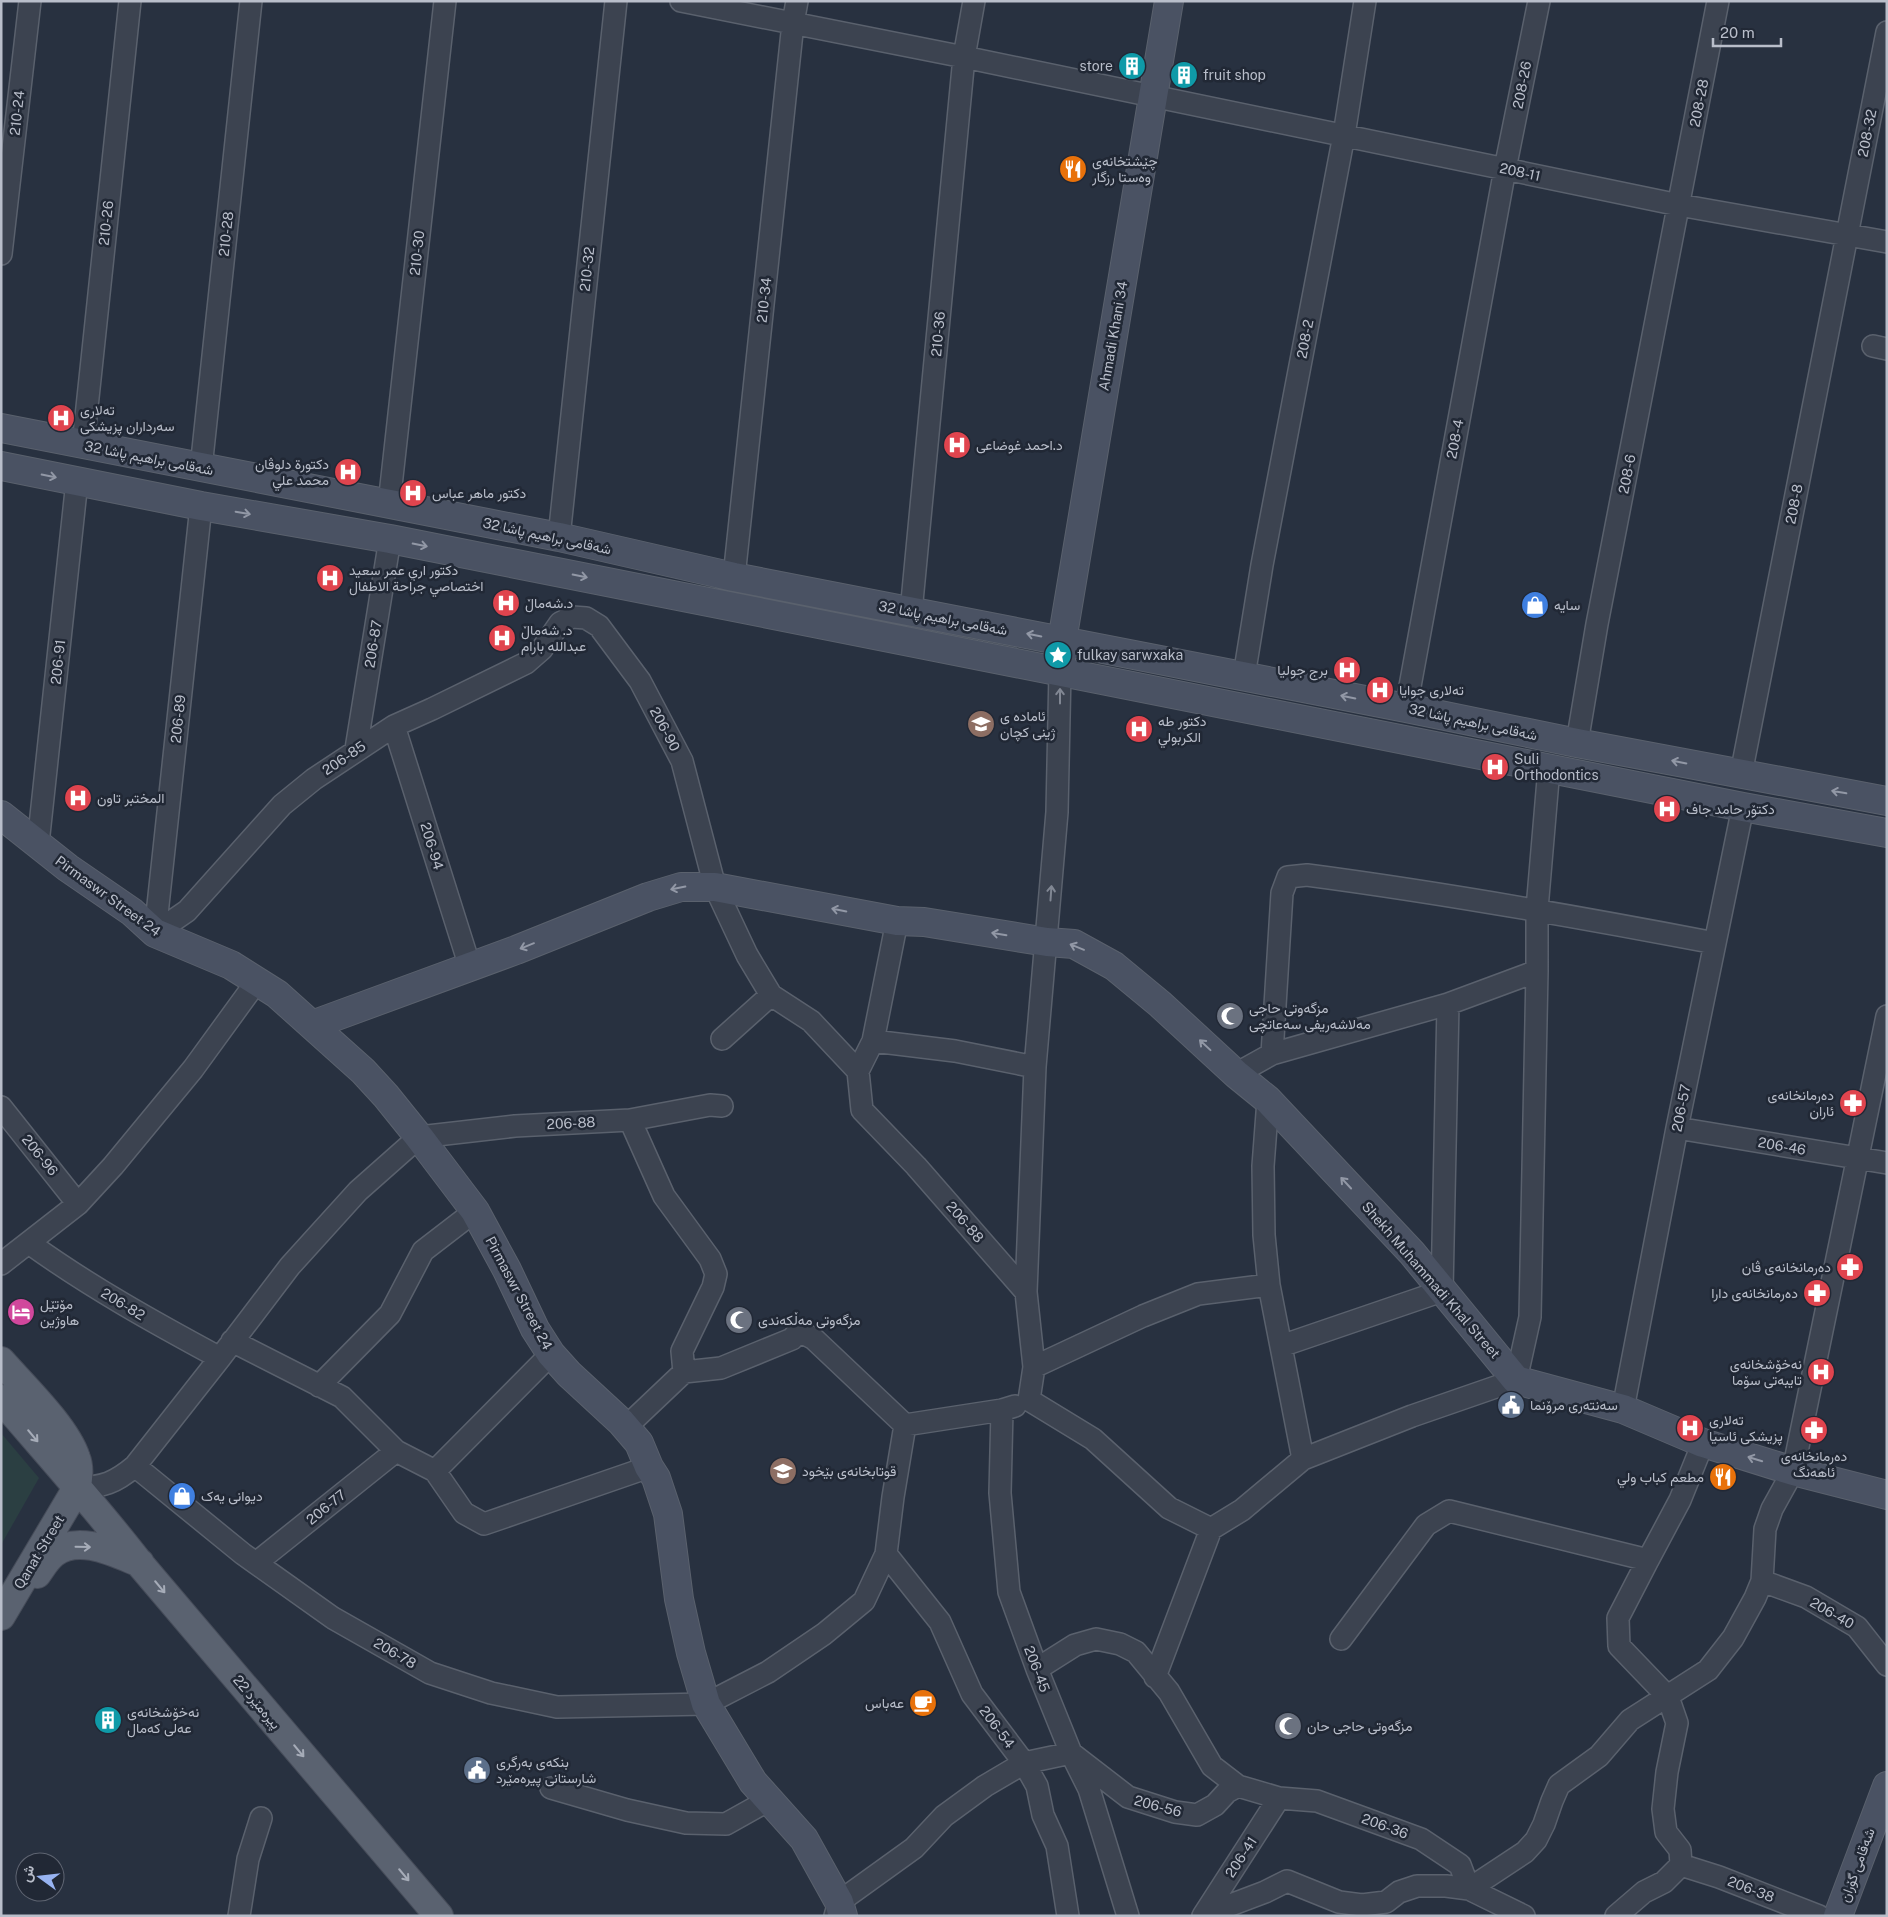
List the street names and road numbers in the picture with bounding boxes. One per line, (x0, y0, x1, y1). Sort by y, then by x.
street label: 208-26 (1510, 60, 1535, 110)
street label: 208-28 (1687, 78, 1711, 128)
street label: 210-24 (7, 90, 27, 136)
street label: 208-32 (1855, 108, 1879, 158)
street label: 208-11 (1498, 160, 1542, 184)
street label: 210-26 (96, 200, 116, 246)
street label: 210-28 (216, 211, 236, 257)
street label: 210-30 (407, 230, 427, 276)
street label: 210-32 (577, 246, 597, 292)
street label: 210-34 (754, 276, 774, 323)
street label: Ahmadi Khani 34 (1095, 280, 1131, 392)
street label: 210-36 (928, 310, 948, 357)
street label: 208-2 (1293, 318, 1317, 360)
street label: 208-4 (1443, 418, 1467, 460)
street label: شەقامی براهیم پاشا 32 (83, 438, 215, 480)
street label: 208-6 (1615, 453, 1639, 495)
street label: 208-8 (1782, 483, 1806, 525)
street label: شەقامی براهیم پاشا 32 (481, 515, 613, 559)
street label: شەقامی براهیم پاشا 32 (877, 598, 1009, 640)
street label: 206-87 (361, 619, 385, 669)
street label: 206-91 (48, 639, 68, 685)
street label: 206-89 (168, 694, 189, 744)
street label: شەقامی براهیم پاشا 32 (1407, 701, 1539, 745)
street label: 206-90 (647, 704, 683, 754)
street label: 206-85 (319, 738, 369, 778)
street label: 206-94 (417, 821, 447, 872)
street label: Pirmaswr Street 24 (52, 852, 164, 940)
street label: 206-57 (1669, 1083, 1693, 1133)
street label: 206-88 (546, 1114, 596, 1132)
street label: 206-96 (19, 1131, 62, 1179)
street label: 206-46 (1757, 1134, 1807, 1158)
street label: 206-88 (943, 1198, 987, 1246)
street label: Shekh Muhammadi Khal Street (1359, 1198, 1503, 1362)
street label: Pirmaswr Street 24 (482, 1234, 556, 1353)
street label: 206-82 (98, 1285, 148, 1323)
street label: 206-77 (303, 1486, 349, 1528)
street label: Qanat Street (11, 1512, 67, 1592)
street label: 206-40 (1807, 1594, 1857, 1632)
street label: 206-78 (371, 1634, 419, 1672)
street label: 206-45 (1021, 1644, 1053, 1695)
street label: 22 پیرەمێرد (228, 1672, 284, 1734)
street label: 206-54 (976, 1703, 1018, 1751)
street label: 206-56 (1132, 1792, 1184, 1820)
street label: 206-36 (1360, 1810, 1411, 1842)
street label: شەقامی گۆران (1836, 1826, 1879, 1905)
street label: 206-41 (1222, 1834, 1260, 1880)
street label: 206-38 (1725, 1873, 1777, 1905)

